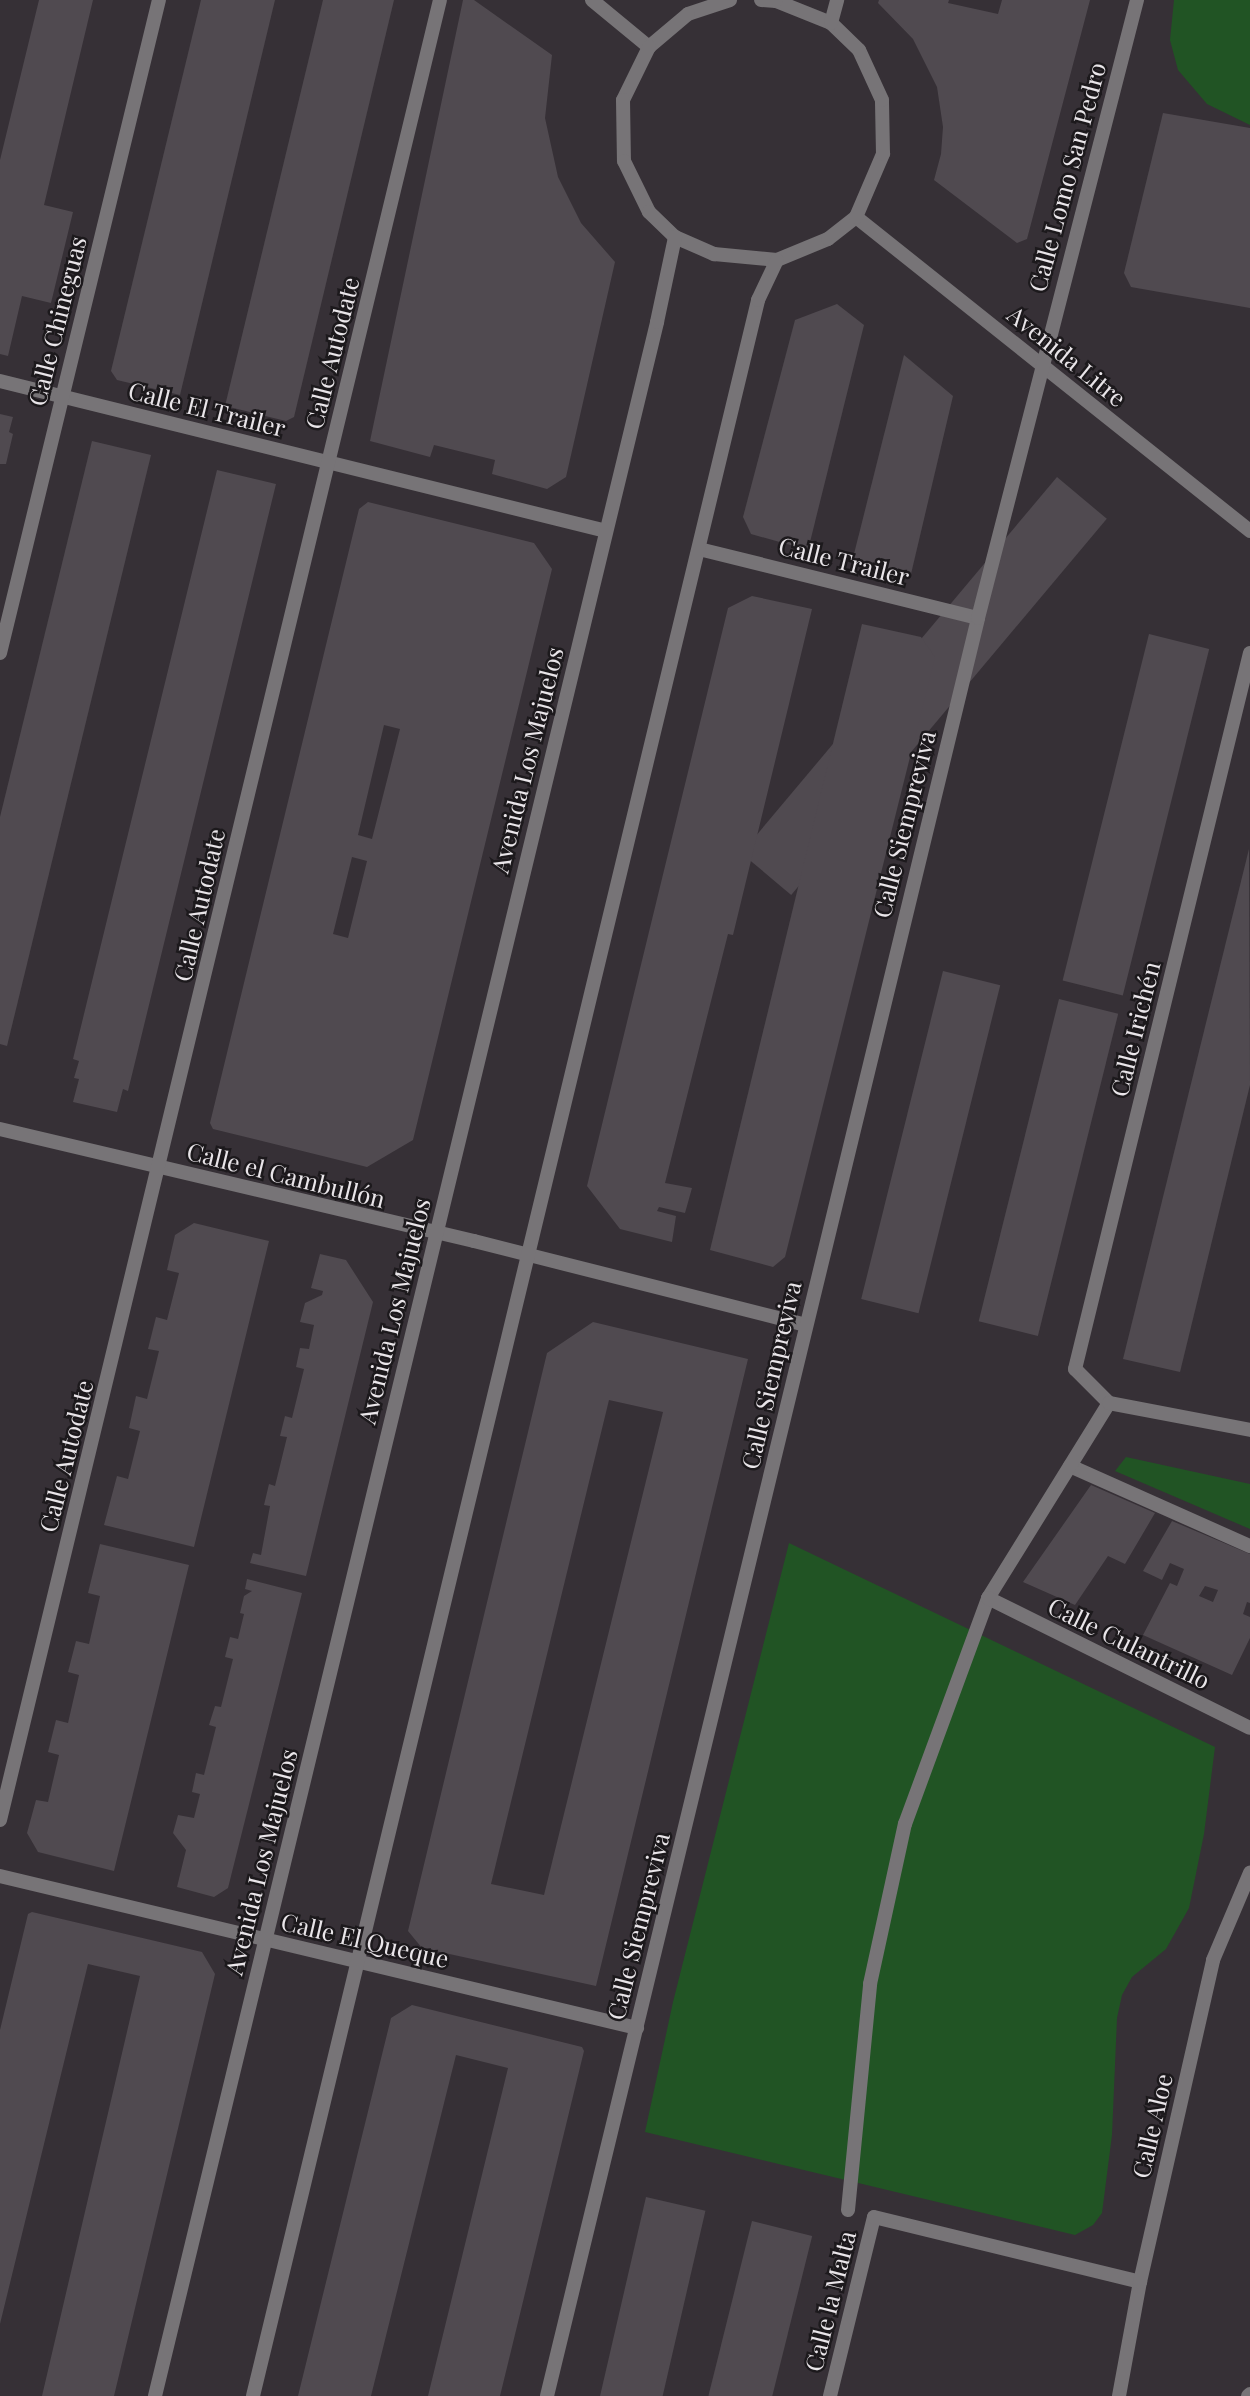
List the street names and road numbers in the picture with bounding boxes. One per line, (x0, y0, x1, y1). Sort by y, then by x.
street label: Calle Lomo San Pedro (1023, 59, 1111, 295)
street label: Calle Chineguas (22, 233, 92, 409)
street label: Calle Autodate (299, 274, 365, 432)
street label: Avenida Litre (1002, 299, 1132, 413)
street label: Calle El Trailer (125, 375, 289, 443)
street label: Calle Trailer (775, 531, 913, 591)
street label: Avenida Los Majuelos (485, 644, 569, 876)
street label: Calle Siempreviva (867, 727, 941, 921)
street label: Calle Autodate (167, 825, 231, 985)
street label: Calle Irichén (1104, 958, 1166, 1100)
street label: Calle el Cambullón (184, 1136, 388, 1214)
street label: Avenida Los Majuelos (352, 1195, 436, 1427)
street label: Calle Siempreviva (735, 1278, 807, 1472)
street label: Calle Autodate (33, 1377, 99, 1535)
street label: Calle Culantrillo (1043, 1591, 1215, 1695)
street label: Avenida Los Majuelos (219, 1746, 303, 1978)
street label: Calle Siempreviva (601, 1829, 675, 2023)
street label: Calle El Queque (278, 1907, 452, 1973)
street label: Calle Aloe (1126, 2071, 1178, 2181)
street label: Calle la Malta (798, 2227, 862, 2375)

